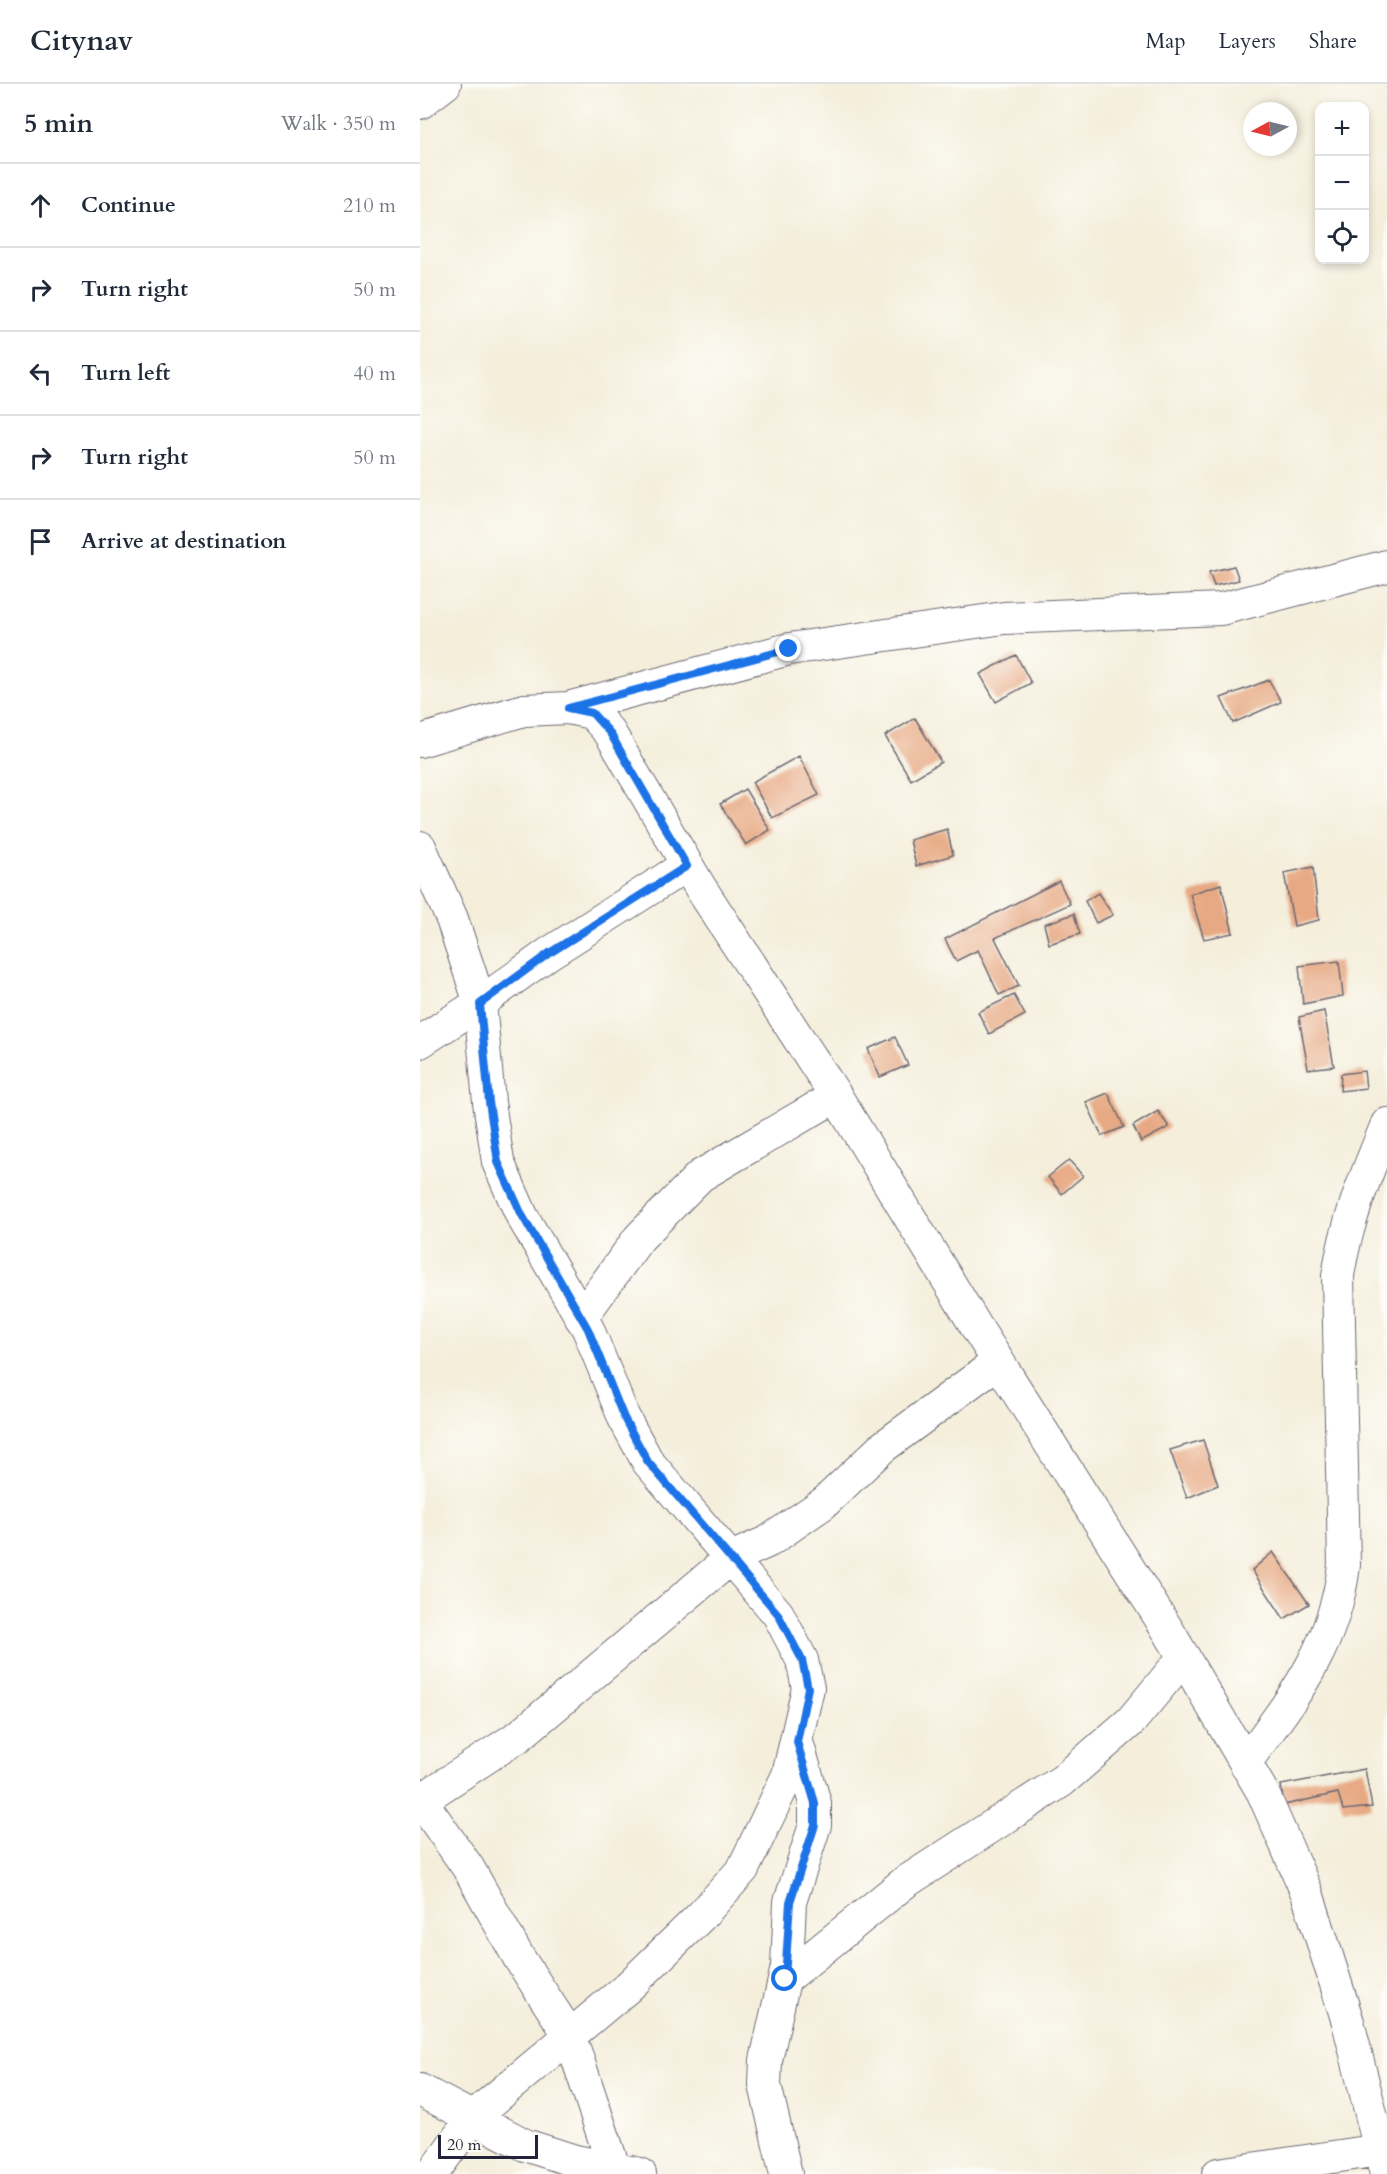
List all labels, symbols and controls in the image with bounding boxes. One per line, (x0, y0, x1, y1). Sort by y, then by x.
text: Citynav (30, 22, 133, 60)
text: Map (1146, 27, 1186, 56)
text: Layers (1219, 27, 1276, 56)
text: Share (1309, 27, 1357, 56)
north arrow (1243, 102, 1297, 156)
map controls (1315, 102, 1369, 264)
button: + (1315, 102, 1369, 156)
text: 5 min (24, 106, 93, 141)
text: Walk · 350 m (281, 110, 396, 137)
button: − (1315, 156, 1369, 210)
icon: ahead (24, 189, 57, 222)
text: Continue (81, 190, 176, 220)
text: 210 m (343, 192, 396, 219)
button: locate (1315, 210, 1369, 264)
icon: right (24, 273, 57, 306)
text: Turn right (81, 274, 188, 304)
text: 50 m (353, 276, 396, 303)
icon: left (24, 357, 57, 390)
text: Turn left (81, 358, 170, 388)
text: 40 m (353, 360, 396, 387)
icon: right (24, 441, 57, 474)
text: Turn right (81, 442, 188, 472)
text: 50 m (353, 444, 396, 471)
icon: arrive (24, 525, 57, 558)
text: Arrive at destination (81, 526, 286, 556)
route end (775, 635, 801, 661)
route start (771, 1965, 797, 1991)
scale bar (438, 2132, 538, 2160)
text: 20 m (447, 2134, 481, 2156)

